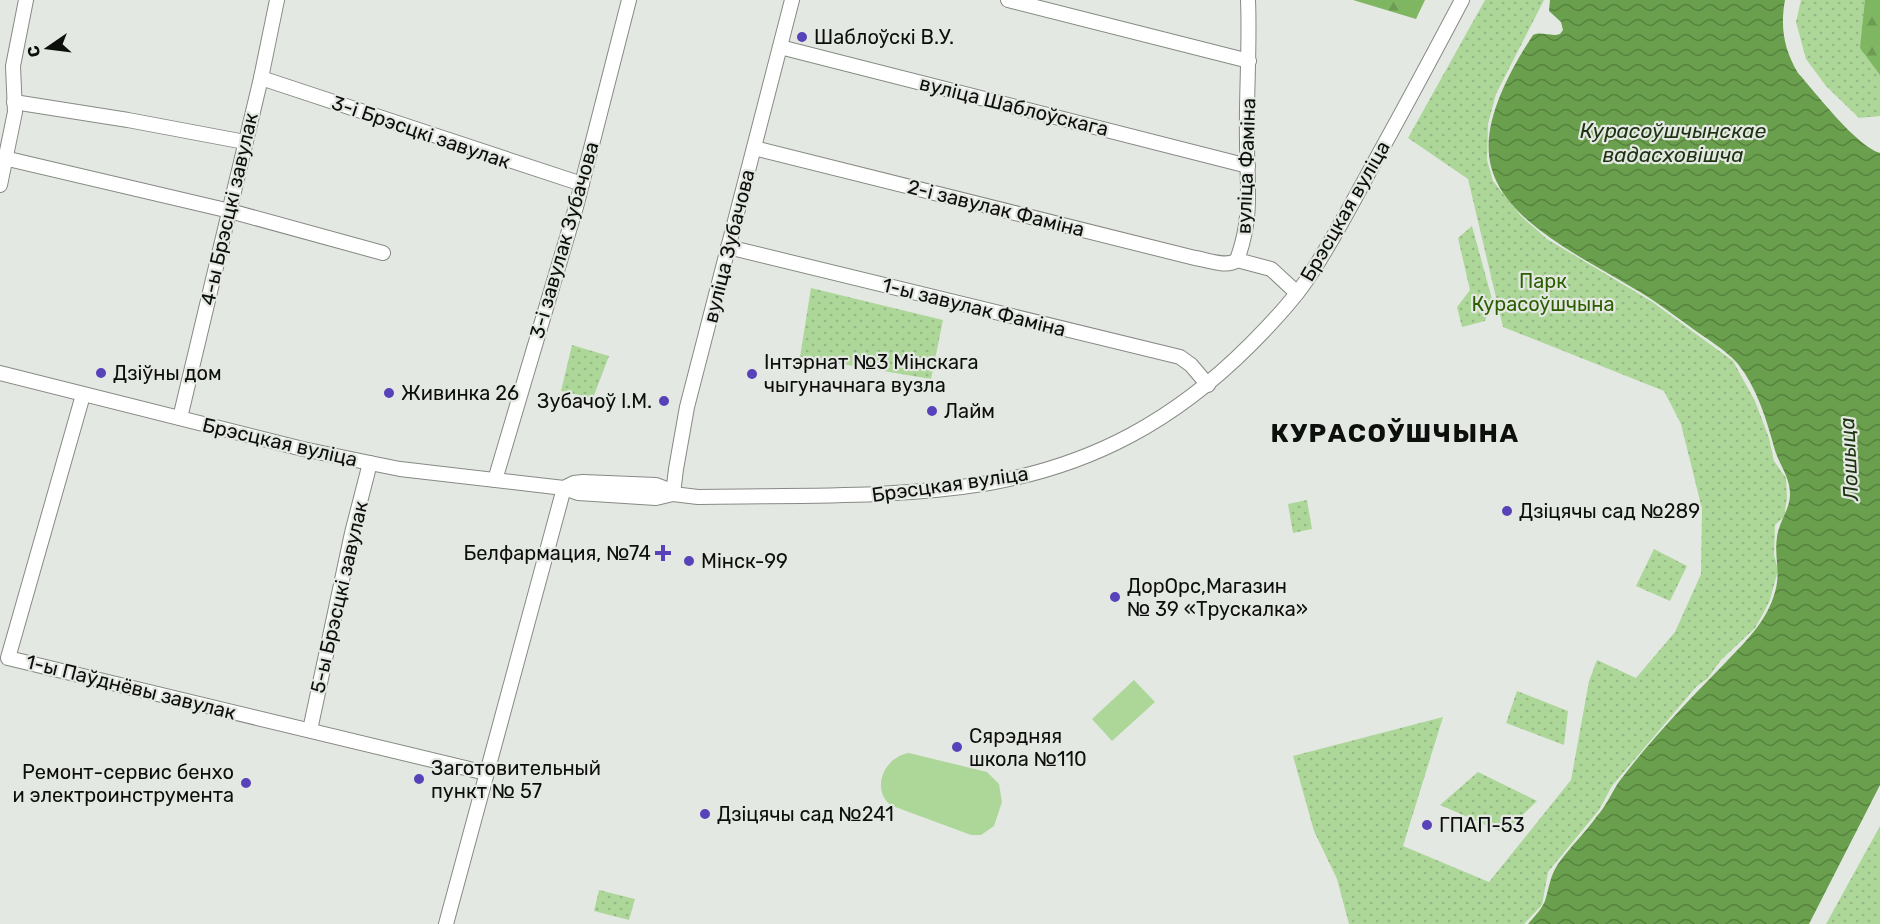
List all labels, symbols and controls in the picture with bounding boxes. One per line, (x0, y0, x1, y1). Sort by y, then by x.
north arrow (18, 18, 78, 78)
place label: Шаблоўскі В.У. (814, 25, 954, 49)
marker: Шаблоўскі В.У. (795, 30, 809, 44)
text: С (23, 44, 45, 59)
street label: вуліца Шаблоўскага (917, 71, 1111, 141)
street label: 3-і Брэсцкі завулак (329, 90, 514, 174)
street label: вуліца Фаміна (1232, 98, 1260, 234)
street label: 4-ы Брэсцкі завулак (195, 110, 263, 308)
water label: Курасоўшчынскае вадасховішча (1580, 118, 1767, 167)
street label: Брэсцкая вуліца (1295, 137, 1395, 285)
street label: 3-і завулак Зубачова (524, 139, 604, 341)
street label: вуліца Зубачова (698, 167, 760, 325)
street label: 2-і завулак Фаміна (905, 174, 1087, 242)
park label: Парк Курасоўшчына (1472, 269, 1614, 316)
street label: 1-ы завулак Фаміна (880, 273, 1068, 341)
place label: Інтэрнат №3 Мінскага чыгуначнага вузла (764, 350, 979, 397)
place label: Дзіўны дом (113, 361, 222, 385)
marker: Дзіўны дом (94, 366, 108, 380)
marker: Інтэрнат №3 Мінскага чыгуначнага вузла (745, 367, 759, 381)
place label: Живинка 26 (401, 381, 519, 405)
marker: Живинка 26 (382, 386, 396, 400)
place label: Зубачоў І.М. (537, 389, 652, 413)
marker: Зубачоў І.М. (657, 394, 671, 408)
place label: Лайм (944, 399, 995, 423)
marker: Лайм (925, 404, 939, 418)
street label: Брэсцкая вуліца (200, 413, 360, 471)
water label: Лошыца (1834, 417, 1863, 502)
district label: КУРАСОЎШЧЫНА (1270, 418, 1520, 449)
street label: Брэсцкая вуліца (870, 461, 1030, 507)
street label: 5-ы Брэсцкі завулак (305, 498, 373, 695)
place label: Дзіцячы сад №289 (1519, 499, 1700, 523)
marker: Дзіцячы сад №289 (1500, 504, 1514, 518)
place label: Белфармация, №74 (463, 541, 651, 565)
marker: Белфармация, №74 (656, 546, 670, 560)
place label: Мінск-99 (701, 549, 788, 573)
marker: Мінск-99 (682, 554, 696, 568)
place label: ДорОрс,Магазин № 39 «Трускалка» (1127, 574, 1308, 621)
marker: ДорОрс,Магазин № 39 «Трускалка» (1108, 590, 1122, 604)
street label: 1-ы Паўднёвы завулак (24, 649, 239, 725)
place label: Сярэдняя школа №110 (969, 724, 1087, 771)
marker: Сярэдняя школа №110 (950, 740, 964, 754)
place label: Заготовительный пункт № 57 (431, 756, 601, 803)
place label: Ремонт-сервис бенхо и электроинструмента (12, 760, 234, 807)
marker: Заготовительный пункт № 57 (412, 772, 426, 786)
marker: Ремонт-сервис бенхо и электроинструмента (239, 776, 253, 790)
place label: Дзіцячы сад №241 (717, 802, 894, 826)
marker: Дзіцячы сад №241 (698, 807, 712, 821)
place label: ГПАП-53 (1439, 813, 1525, 837)
marker: ГПАП-53 (1420, 818, 1434, 832)

